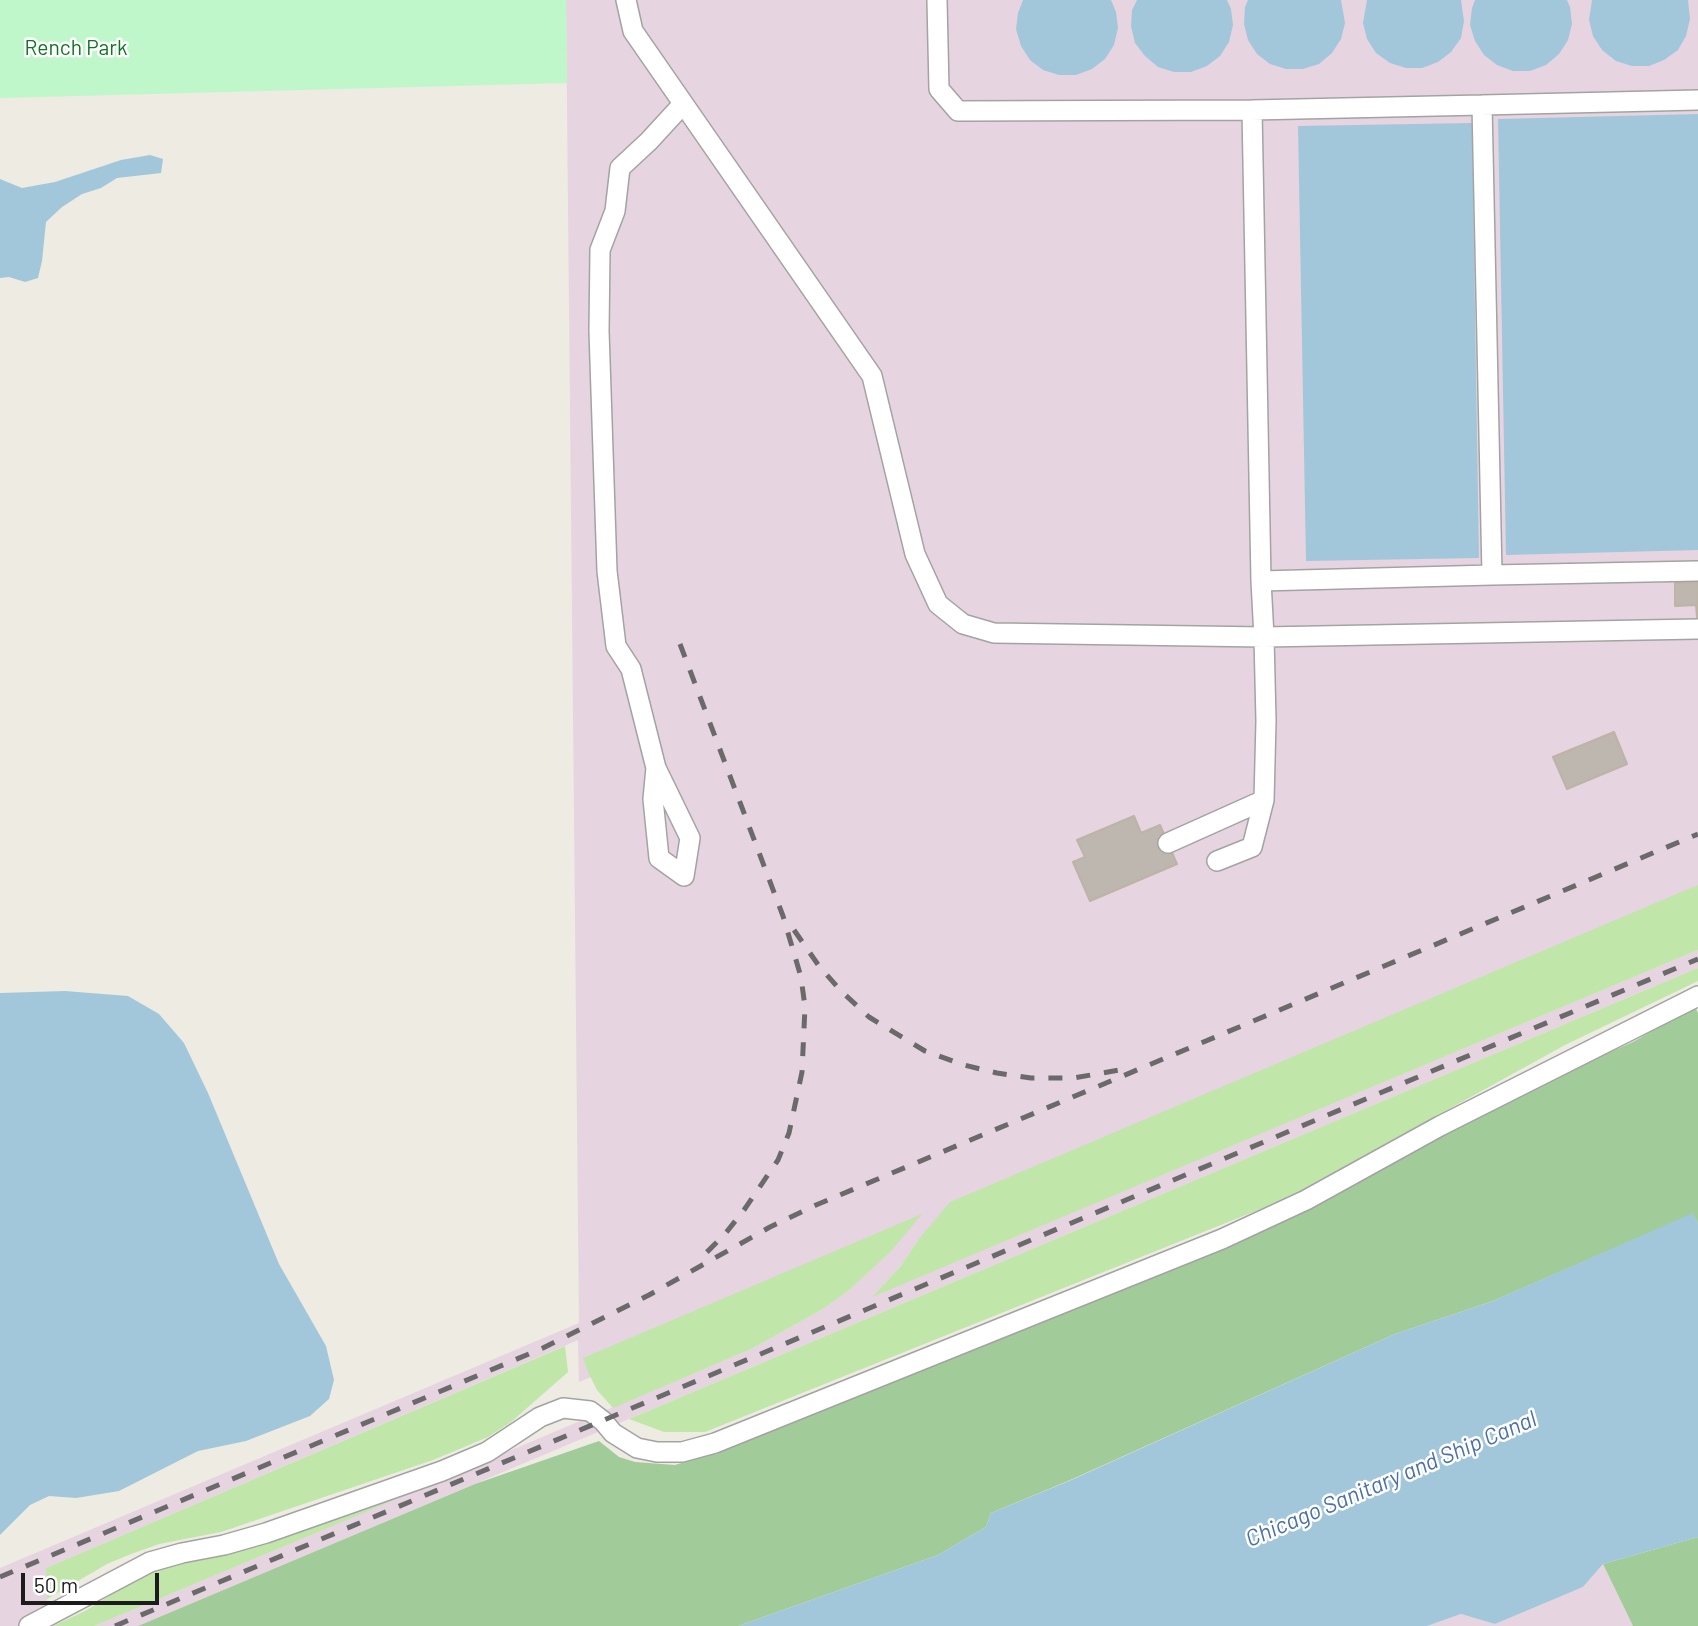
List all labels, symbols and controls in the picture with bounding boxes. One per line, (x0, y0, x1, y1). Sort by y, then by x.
park label: Rench Park (25, 35, 127, 61)
water label: Chicago Sanitary and Ship Canal (1241, 1405, 1541, 1553)
scale bar (24, 1560, 163, 1604)
text: 50 m (34, 1572, 78, 1597)

